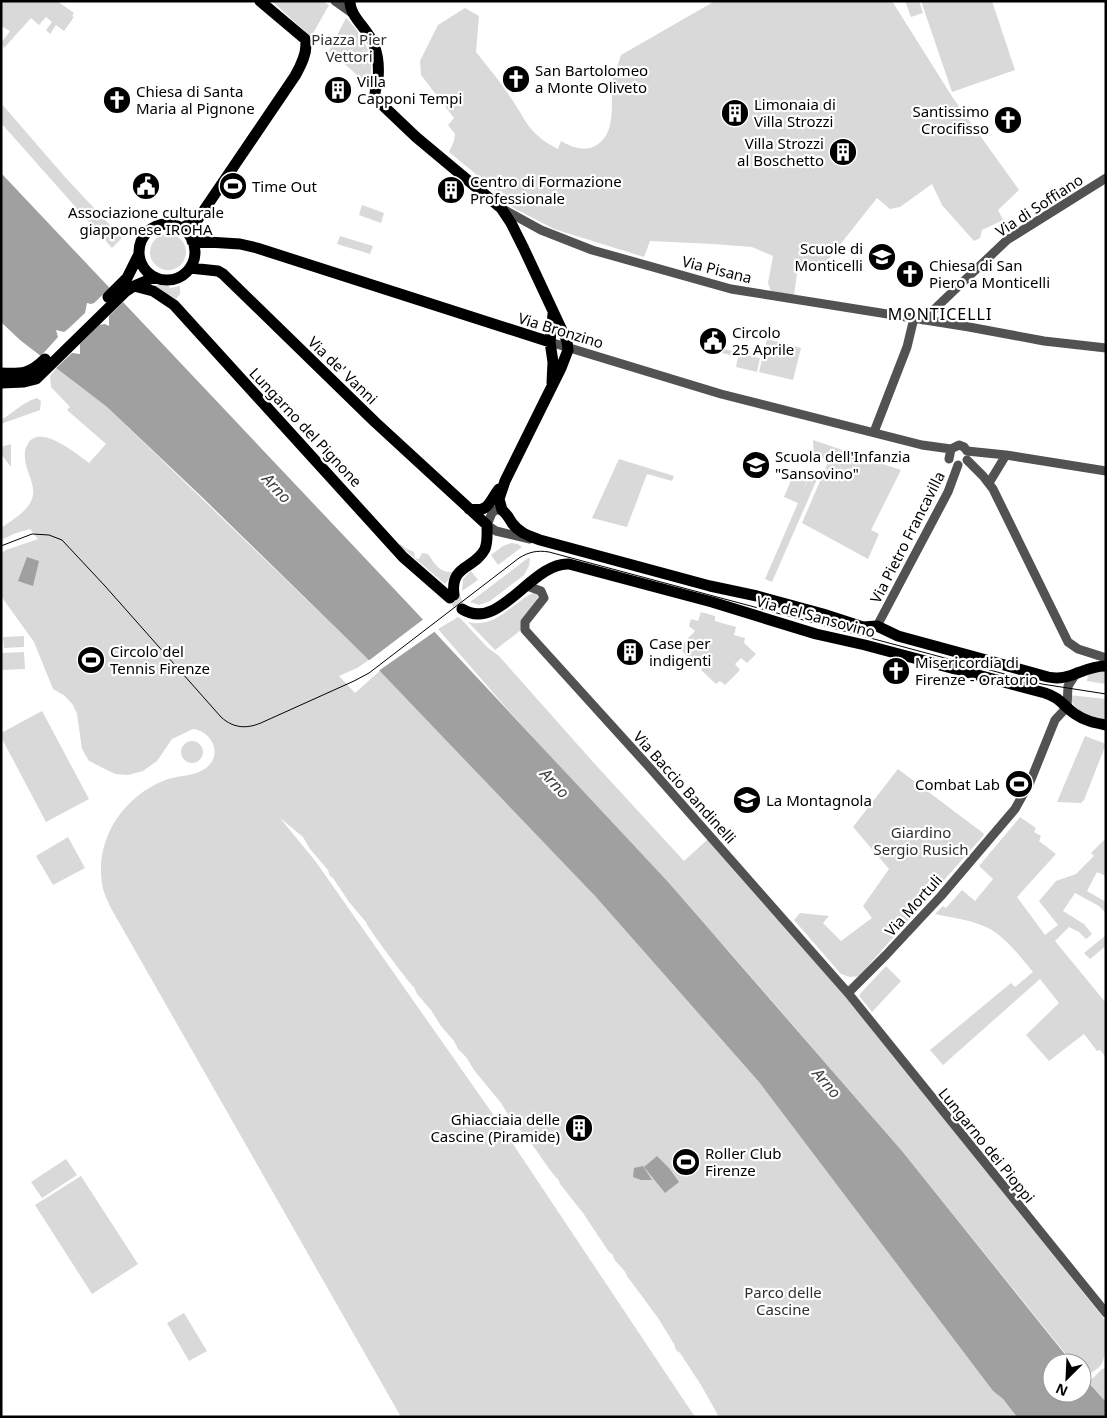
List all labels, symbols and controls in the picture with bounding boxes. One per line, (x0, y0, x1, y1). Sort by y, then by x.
park label: Piazza Pier Vettori (311, 29, 387, 66)
place label: San Bartolomeo a Monte Oliveto (535, 60, 648, 97)
church icon: San Bartolomeo a Monte Oliveto (501, 64, 531, 94)
place label: Villa Capponi Tempi (357, 71, 462, 108)
building icon: Villa Capponi Tempi (323, 75, 353, 105)
place label: Chiesa di Santa Maria al Pignone (136, 81, 255, 118)
church icon: Chiesa di Santa Maria al Pignone (102, 85, 132, 115)
place label: Limonaia di Villa Strozzi (754, 94, 836, 131)
building icon: Limonaia di Villa Strozzi (720, 98, 750, 128)
place label: Santissimo Crocifisso (912, 101, 989, 138)
church icon: Santissimo Crocifisso (993, 105, 1023, 135)
place label: Villa Strozzi al Boschetto (737, 133, 824, 170)
building icon: Villa Strozzi al Boschetto (828, 137, 858, 167)
street label: Via di Soffiano (991, 169, 1087, 241)
public building icon: Associazione culturale giapponese IROHA (131, 171, 161, 201)
sports icon: Time Out (218, 171, 248, 201)
place label: Centro di Formazione Professionale (470, 171, 622, 208)
building icon: Centro di Formazione Professionale (436, 175, 466, 205)
place label: Time Out (252, 176, 318, 196)
place label: Associazione culturale giapponese IROHA (68, 202, 224, 239)
place label: Scuole di Monticelli (794, 238, 863, 275)
school or university icon: Scuole di Monticelli (867, 242, 897, 272)
street label: Via Pisana (680, 251, 754, 287)
place label: Chiesa di San Piero a Monticelli (929, 255, 1050, 292)
church icon: Chiesa di San Piero a Monticelli (895, 259, 925, 289)
district label: MONTICELLI (888, 303, 992, 325)
street label: Via Bronzino (516, 308, 606, 352)
place label: Circolo 25 Aprile (732, 322, 794, 359)
public building icon: Circolo 25 Aprile (698, 326, 728, 356)
street label: Via de' Vanni (304, 332, 382, 408)
street label: Lungarno del Pignone (245, 363, 367, 491)
place label: Scuola dell'Infanzia "Sansovino" (775, 446, 910, 483)
school or university icon: Scuola dell'Infanzia "Sansovino" (741, 450, 771, 480)
water label: Arno (257, 467, 297, 508)
street label: Via Pietro Francavilla (865, 468, 949, 606)
street label: Via del Sansovino (754, 591, 878, 641)
place label: Case per indigenti (649, 633, 711, 670)
building icon: Case per indigenti (615, 637, 645, 667)
place label: Circolo del Tennis Firenze (110, 641, 210, 678)
sports icon: Circolo del Tennis Firenze (76, 645, 106, 675)
place label: Misericordia di Firenze - Oratorio (915, 652, 1038, 689)
church icon: Misericordia di Firenze - Oratorio (881, 656, 911, 686)
street label: Via Baccio Bandinelli (629, 727, 741, 847)
water label: Arno (535, 762, 575, 803)
sports icon: Combat Lab (1004, 769, 1034, 799)
place label: Combat Lab (915, 774, 1000, 794)
school or university icon: La Montagnola (732, 785, 762, 815)
place label: La Montagnola (766, 790, 872, 810)
park label: Giardino Sergio Rusich (874, 822, 968, 859)
street label: Via Mortuli (880, 870, 946, 940)
water label: Arno (807, 1062, 846, 1103)
street label: Lungarno dei Pioppi (934, 1083, 1040, 1207)
place label: Ghiacciaia delle Cascine (Piramide) (430, 1109, 560, 1146)
building icon: Ghiacciaia delle Cascine (Piramide) (564, 1113, 594, 1143)
place label: Roller Club Firenze (705, 1143, 782, 1180)
sports icon: Roller Club Firenze (671, 1147, 701, 1177)
park label: Parco delle Cascine (744, 1282, 822, 1319)
north arrow (1042, 1353, 1092, 1403)
text: N (1052, 1379, 1071, 1401)

